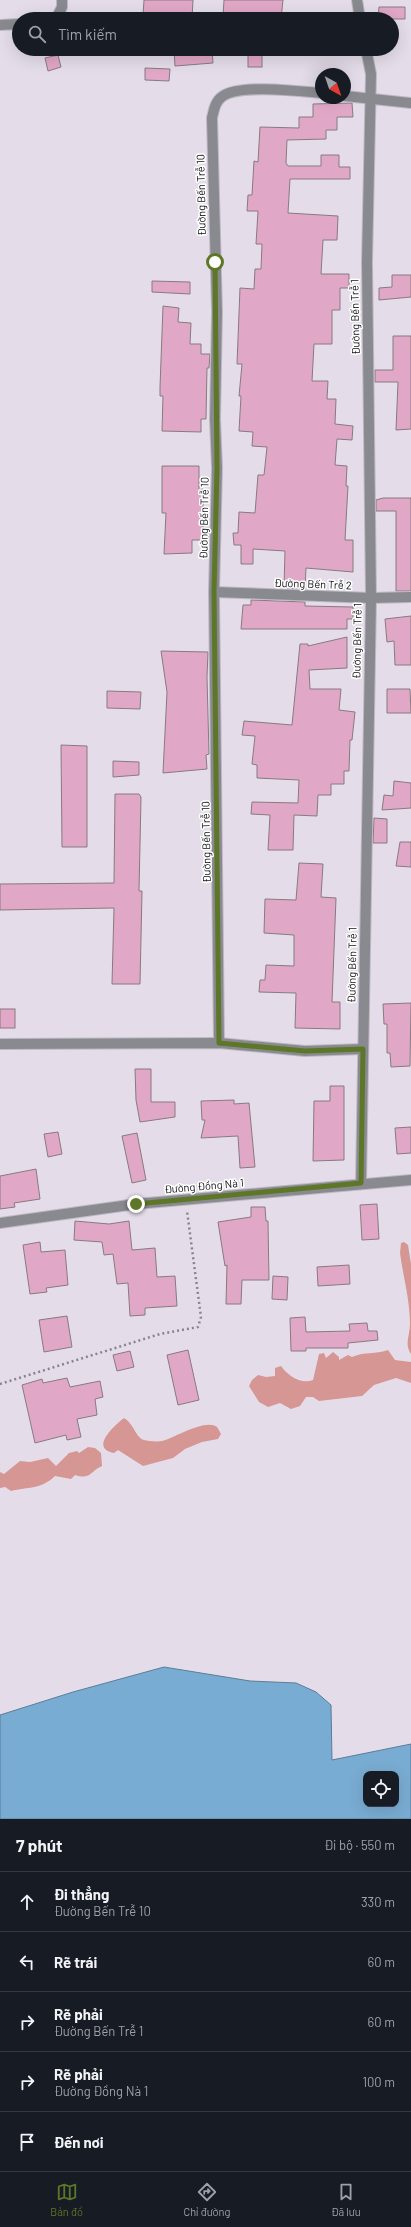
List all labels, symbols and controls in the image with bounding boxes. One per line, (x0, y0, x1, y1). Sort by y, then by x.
search box (12, 12, 399, 56)
icon: search (26, 23, 48, 45)
text: Tìm kiếm (58, 25, 117, 43)
north arrow (315, 68, 351, 104)
street label: Đường Bến Trễ 10 (193, 154, 208, 236)
route start (206, 253, 224, 271)
street label: Đường Bến Trễ 1 (347, 279, 362, 355)
street label: Đường Bến Trễ 10 (196, 477, 211, 559)
street label: Đường Bến Trễ 2 (274, 576, 352, 591)
street label: Đường Bến Trễ 1 (349, 603, 364, 679)
street label: Đường Bến Trễ 10 (198, 801, 213, 883)
street label: Đường Bến Trễ 1 (344, 927, 359, 1003)
street label: Đường Đồng Nà 1 (164, 1176, 244, 1195)
route end (127, 1195, 145, 1213)
map controls (363, 1771, 399, 1807)
button: locate (363, 1771, 399, 1807)
text: 7 phút (16, 1835, 63, 1855)
text: Đi bộ · 550 m (324, 1837, 395, 1853)
text: Đi thẳng (54, 1885, 109, 1903)
icon: ahead (16, 1891, 38, 1913)
text: 330 m (361, 1894, 395, 1910)
text: Đường Bến Trễ 10 (54, 1903, 151, 1919)
icon: left (16, 1951, 38, 1973)
text: Rẽ trái (54, 1953, 97, 1971)
text: 60 m (368, 1954, 395, 1970)
text: Rẽ phải (54, 2005, 103, 2023)
icon: right (16, 2011, 38, 2033)
text: 60 m (368, 2014, 395, 2030)
text: Đường Bến Trễ 1 (54, 2023, 143, 2039)
text: Rẽ phải (54, 2065, 103, 2083)
icon: right (16, 2071, 38, 2093)
text: 100 m (362, 2074, 395, 2090)
text: Đường Đồng Nà 1 (54, 2083, 148, 2099)
icon: arrive (16, 2131, 38, 2153)
text: Đến nơi (54, 2133, 104, 2151)
tab: Bản đồ (50, 2181, 83, 2218)
tab: Chỉ đường (184, 2181, 230, 2218)
tab: Đã lưu (331, 2181, 361, 2218)

